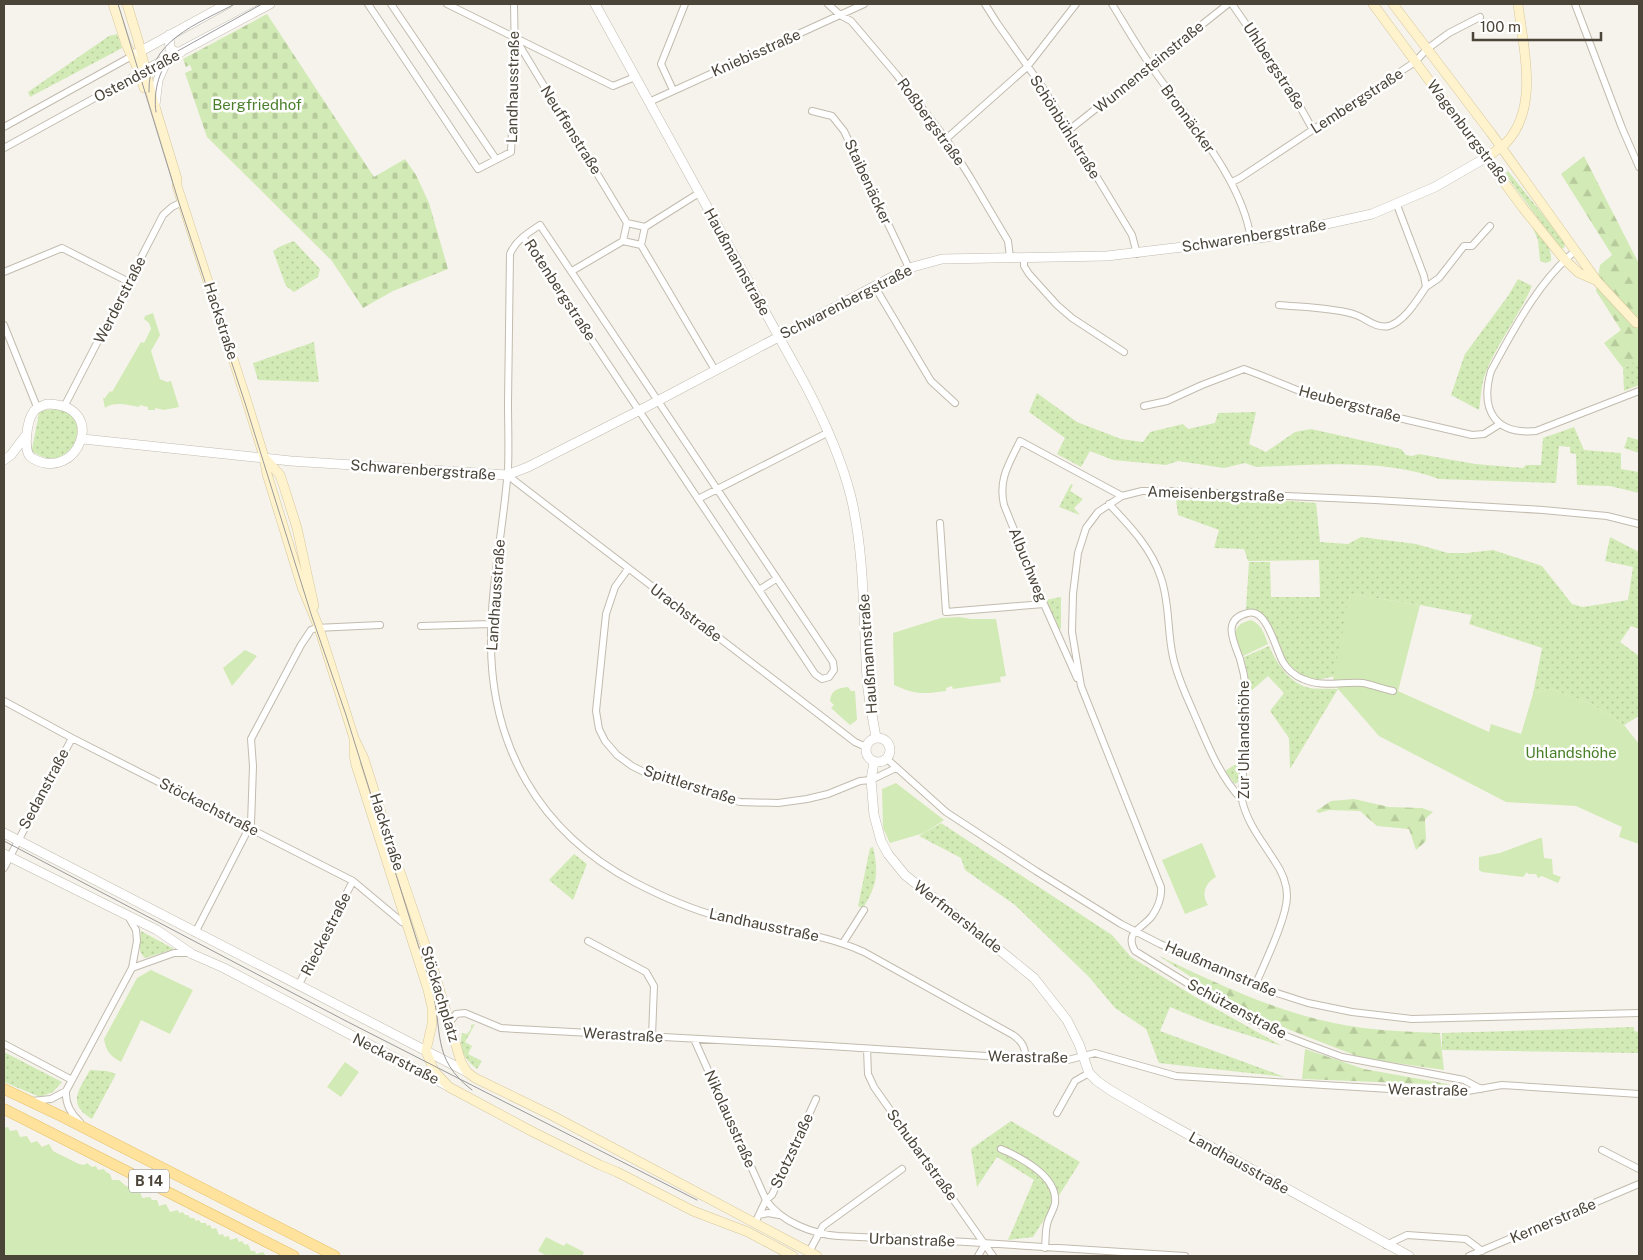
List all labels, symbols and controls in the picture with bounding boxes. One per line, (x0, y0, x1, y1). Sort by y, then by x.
scale bar (1473, 10, 1600, 42)
street label: Wunnensteinstraße (1091, 17, 1207, 116)
text: 100 m (1480, 18, 1521, 35)
street label: Uhlbergstraße (1240, 19, 1309, 112)
street label: Kniebisstraße (709, 25, 803, 80)
street label: Landhausstraße (503, 31, 522, 143)
street label: Ostendstraße (91, 46, 183, 105)
street label: Lembergstraße (1307, 64, 1406, 137)
street label: Schönbühlstraße (1027, 72, 1104, 182)
street label: Roßbergstraße (894, 75, 969, 169)
street label: Wagenburgstraße (1424, 77, 1513, 187)
street label: Bronnäcker (1158, 81, 1219, 156)
street label: Neuffenstraße (537, 82, 605, 177)
park label: Bergfriedhof (212, 96, 302, 113)
street label: Staibenäcker (841, 136, 896, 227)
street label: Haußmannstraße (701, 205, 774, 319)
street label: Schwarenbergstraße (1181, 216, 1327, 255)
street label: Rotenbergstraße (521, 236, 600, 344)
street label: Werderstraße (90, 253, 149, 346)
street label: Schwarenbergstraße (777, 261, 915, 342)
street label: Hackstraße (201, 280, 242, 362)
street label: Heubergstraße (1297, 382, 1403, 425)
street label: Schwarenbergstraße (350, 456, 496, 483)
street label: Ameisenbergstraße (1147, 483, 1285, 504)
street label: Albuchweg (1006, 525, 1051, 604)
street label: Landhausstraße (483, 538, 508, 651)
street label: Urachstraße (647, 580, 726, 645)
street label: Haußmannstraße (855, 593, 880, 715)
street label: Zur Uhlandshöhe (1235, 680, 1252, 800)
park label: Uhlandshöhe (1525, 744, 1617, 761)
street label: Sedanstraße (15, 746, 72, 832)
street label: Spittlerstraße (642, 762, 739, 808)
street label: Stöckachstraße (157, 774, 262, 839)
street label: Hackstraße (367, 791, 408, 873)
street label: Werfmershalde (911, 877, 1006, 956)
street label: Rieckestraße (297, 889, 354, 978)
street label: Landhausstraße (708, 905, 821, 944)
street label: Haußmannstraße (1162, 937, 1280, 1000)
street label: Stöckachplatz (418, 944, 463, 1044)
street label: Schützenstraße (1185, 975, 1290, 1042)
street label: Werastraße (582, 1024, 664, 1045)
street label: Neckarstraße (350, 1030, 442, 1088)
street label: Werastraße (988, 1047, 1068, 1066)
street label: Nikolausstraße (701, 1067, 760, 1170)
street label: Werastraße (1388, 1080, 1468, 1099)
street label: Schubartstraße (884, 1106, 961, 1204)
street label: Stotzstraße (767, 1110, 816, 1191)
street label: Landhausstraße (1186, 1128, 1292, 1197)
road number: B 14 (129, 1170, 169, 1192)
street label: Kernerstraße (1507, 1195, 1598, 1246)
street label: Urbanstraße (868, 1229, 956, 1250)

